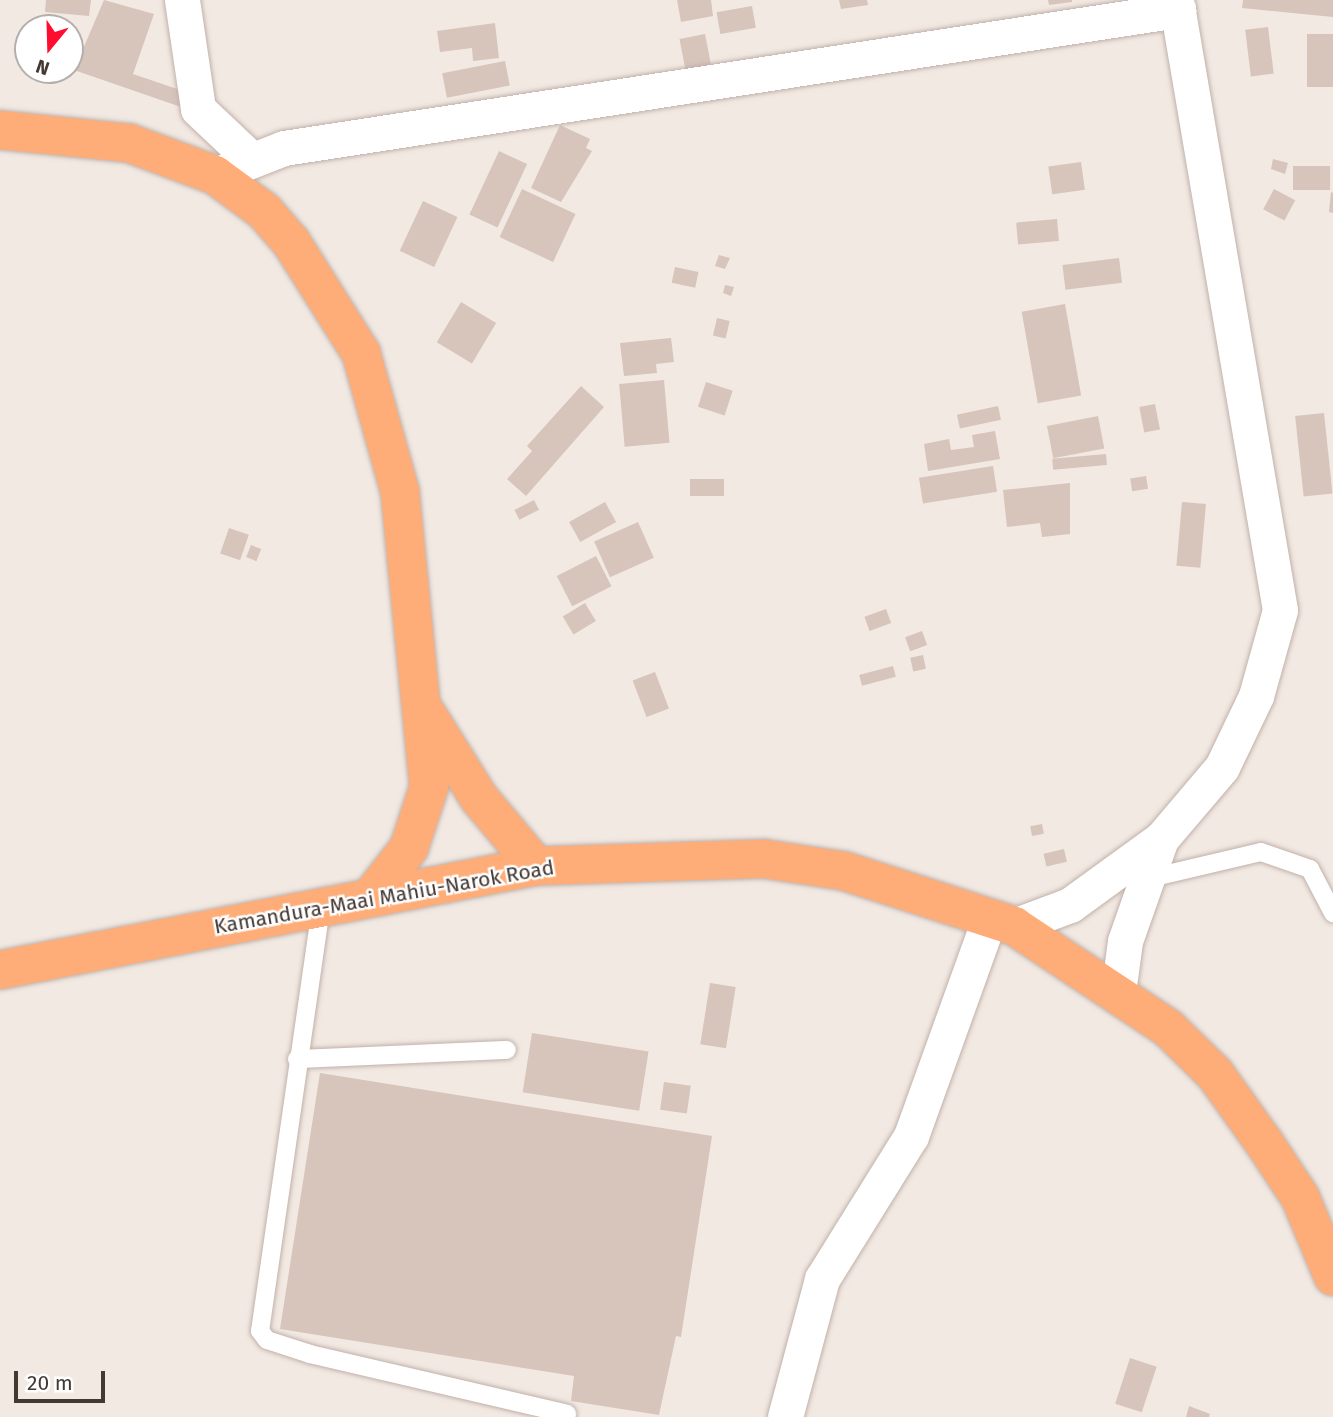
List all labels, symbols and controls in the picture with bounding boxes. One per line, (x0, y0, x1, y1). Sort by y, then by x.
north arrow (14, 14, 84, 84)
text: N (33, 55, 52, 80)
street label: Kamandura-Maai Mahiu-Narok Road (212, 855, 556, 939)
scale bar (18, 1358, 108, 1402)
text: 20 m (27, 1370, 73, 1396)

